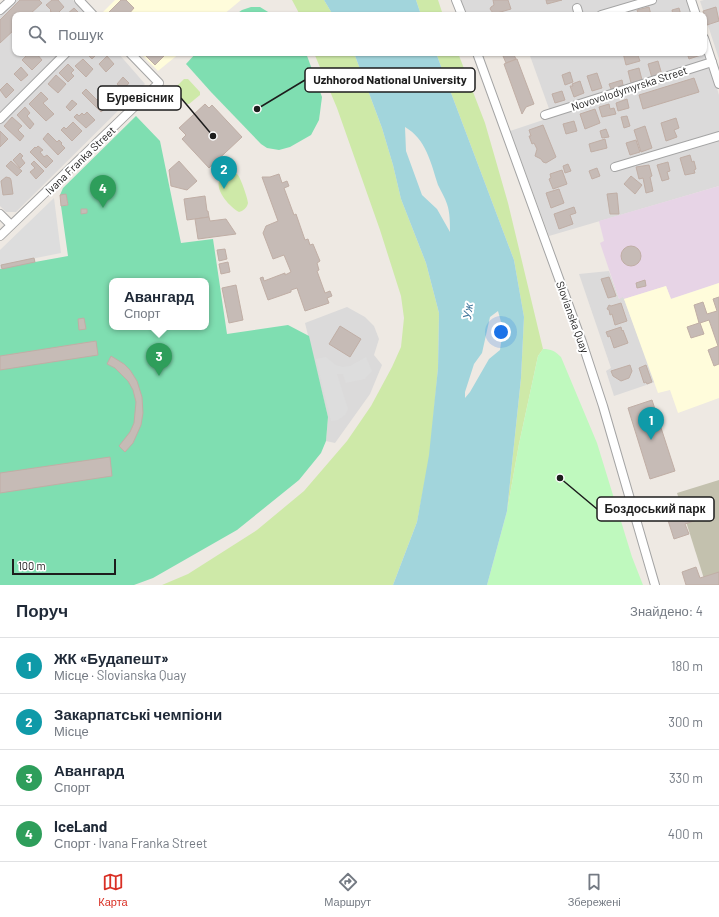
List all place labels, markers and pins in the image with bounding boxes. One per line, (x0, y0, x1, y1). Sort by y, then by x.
callout: Uzhhorod National University (305, 68, 475, 92)
callout: Буревісник (98, 86, 181, 110)
pin: 2 (211, 156, 237, 189)
pin: 4 (90, 175, 116, 208)
pin: 3 (146, 343, 172, 376)
pin: 1 (638, 407, 664, 440)
callout: Боздоський парк (597, 497, 714, 521)

